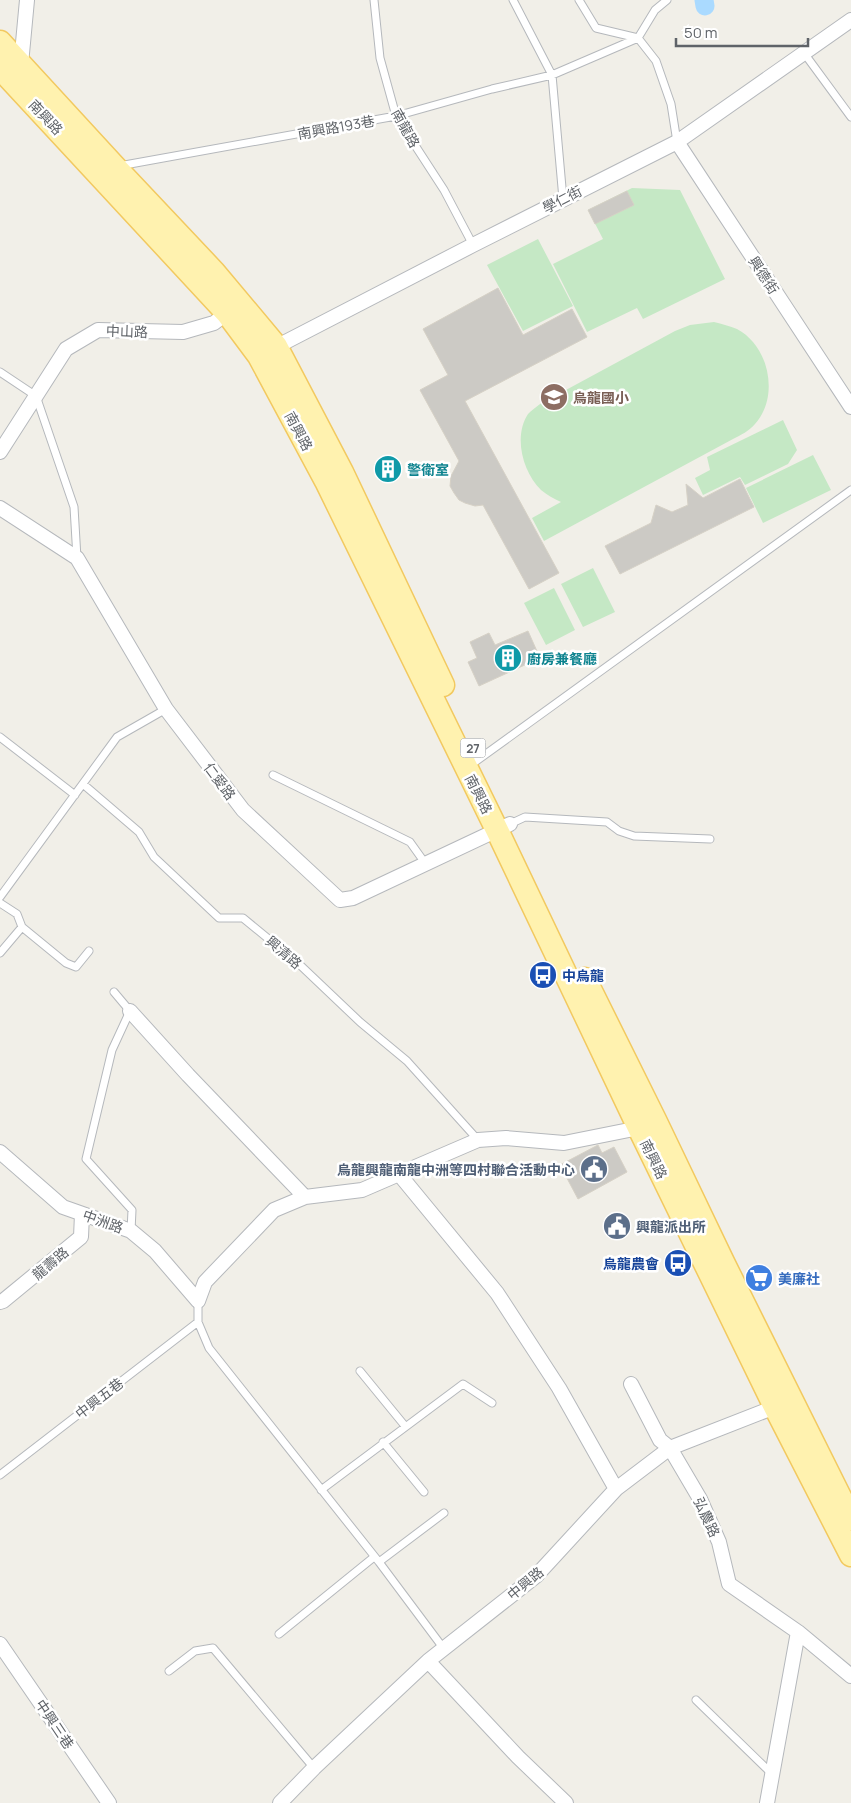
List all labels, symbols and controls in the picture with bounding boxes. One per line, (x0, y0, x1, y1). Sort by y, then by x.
scale bar (676, 15, 808, 47)
text: 50 m (684, 22, 718, 43)
street label: 南興路 (25, 95, 67, 139)
street label: 南龍路 (388, 105, 424, 151)
street label: 南興路193巷 (296, 111, 376, 143)
street label: 學仁街 (539, 181, 585, 217)
street label: 興德街 (745, 252, 783, 298)
street label: 中山路 (106, 321, 148, 341)
school or university icon: 烏龍國小 (539, 382, 569, 412)
place label: 烏龍國小 (573, 388, 629, 407)
street label: 南興路 (281, 408, 317, 454)
building icon: 警衛室 (373, 454, 403, 484)
place label: 警衛室 (407, 460, 449, 479)
building icon: 廚房兼餐廳 (493, 643, 523, 673)
place label: 廚房兼餐廳 (527, 649, 597, 668)
road number: 27 (460, 738, 486, 758)
street label: 仁愛路 (200, 759, 240, 803)
street label: 南興路 (461, 771, 497, 817)
street label: 興清路 (262, 931, 306, 973)
bus stop icon: 中烏龍 (528, 960, 558, 990)
place label: 中烏龍 (562, 966, 604, 985)
street label: 南興路 (636, 1136, 672, 1182)
public building icon: 烏龍興龍南龍中洲等四村聯合活動中心 (579, 1154, 609, 1184)
place label: 烏龍興龍南龍中洲等四村聯合活動中心 (337, 1160, 575, 1179)
street label: 中洲路 (80, 1205, 126, 1237)
public building icon: 興龍派出所 (602, 1211, 632, 1241)
place label: 興龍派出所 (636, 1217, 706, 1236)
street label: 龍壽路 (28, 1242, 72, 1284)
bus stop icon: 烏龍農會 (663, 1248, 693, 1278)
place label: 烏龍農會 (603, 1254, 659, 1273)
supermarket icon: 美廉社 (744, 1263, 774, 1293)
place label: 美廉社 (778, 1269, 820, 1288)
street label: 中興五巷 (71, 1373, 127, 1423)
street label: 弘農路 (690, 1494, 724, 1540)
street label: 中興路 (503, 1562, 547, 1604)
street label: 中興三巷 (31, 1695, 79, 1753)

